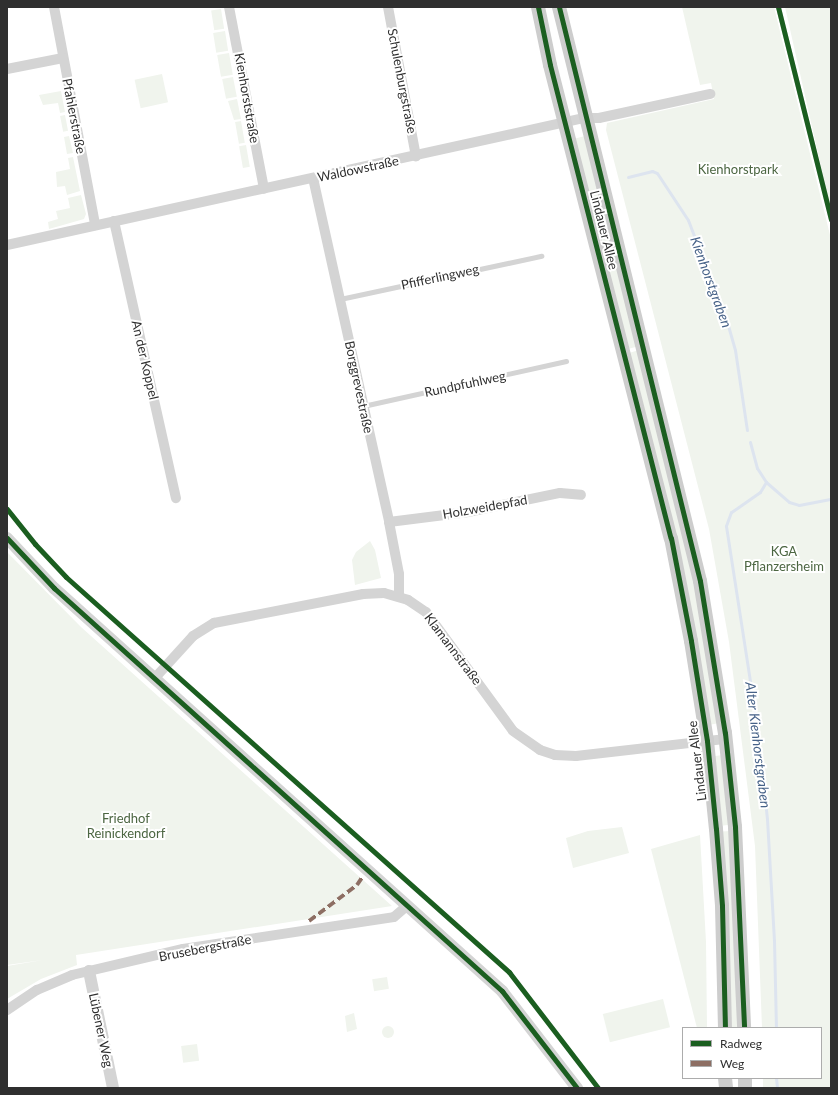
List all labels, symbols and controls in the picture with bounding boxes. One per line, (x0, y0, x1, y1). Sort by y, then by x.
street label: Schulenburgstraße (384, 27, 420, 135)
street label: Kienhorststraße (231, 52, 263, 144)
street label: Pfahlerstraße (59, 77, 89, 155)
street label: Waldowstraße (316, 153, 400, 185)
park label: Kienhorstpark (698, 161, 778, 177)
street label: Lindauer Allee (587, 189, 621, 271)
water label: Kienhorstgraben (687, 234, 735, 330)
street label: Pfifferlingweg (400, 261, 480, 293)
street label: An der Koppel (128, 319, 162, 401)
street label: Borggrevestraße (342, 339, 376, 435)
street label: Rundpfuhlweg (423, 368, 507, 400)
street label: Holzweidepfad (441, 492, 529, 522)
park label: KGA Pflanzersheim (744, 544, 824, 575)
street label: Klamannstraße (421, 610, 485, 688)
water label: Alter Kienhorstgraben (742, 681, 774, 809)
street label: Lindauer Allee (684, 720, 710, 802)
park label: Friedhof Reinickendorf (87, 811, 165, 842)
street label: Brusebergstraße (157, 931, 253, 965)
street label: Lübener Weg (85, 991, 117, 1069)
legend (682, 1027, 822, 1079)
text: Radweg (720, 1036, 762, 1051)
text: Weg (720, 1056, 744, 1071)

